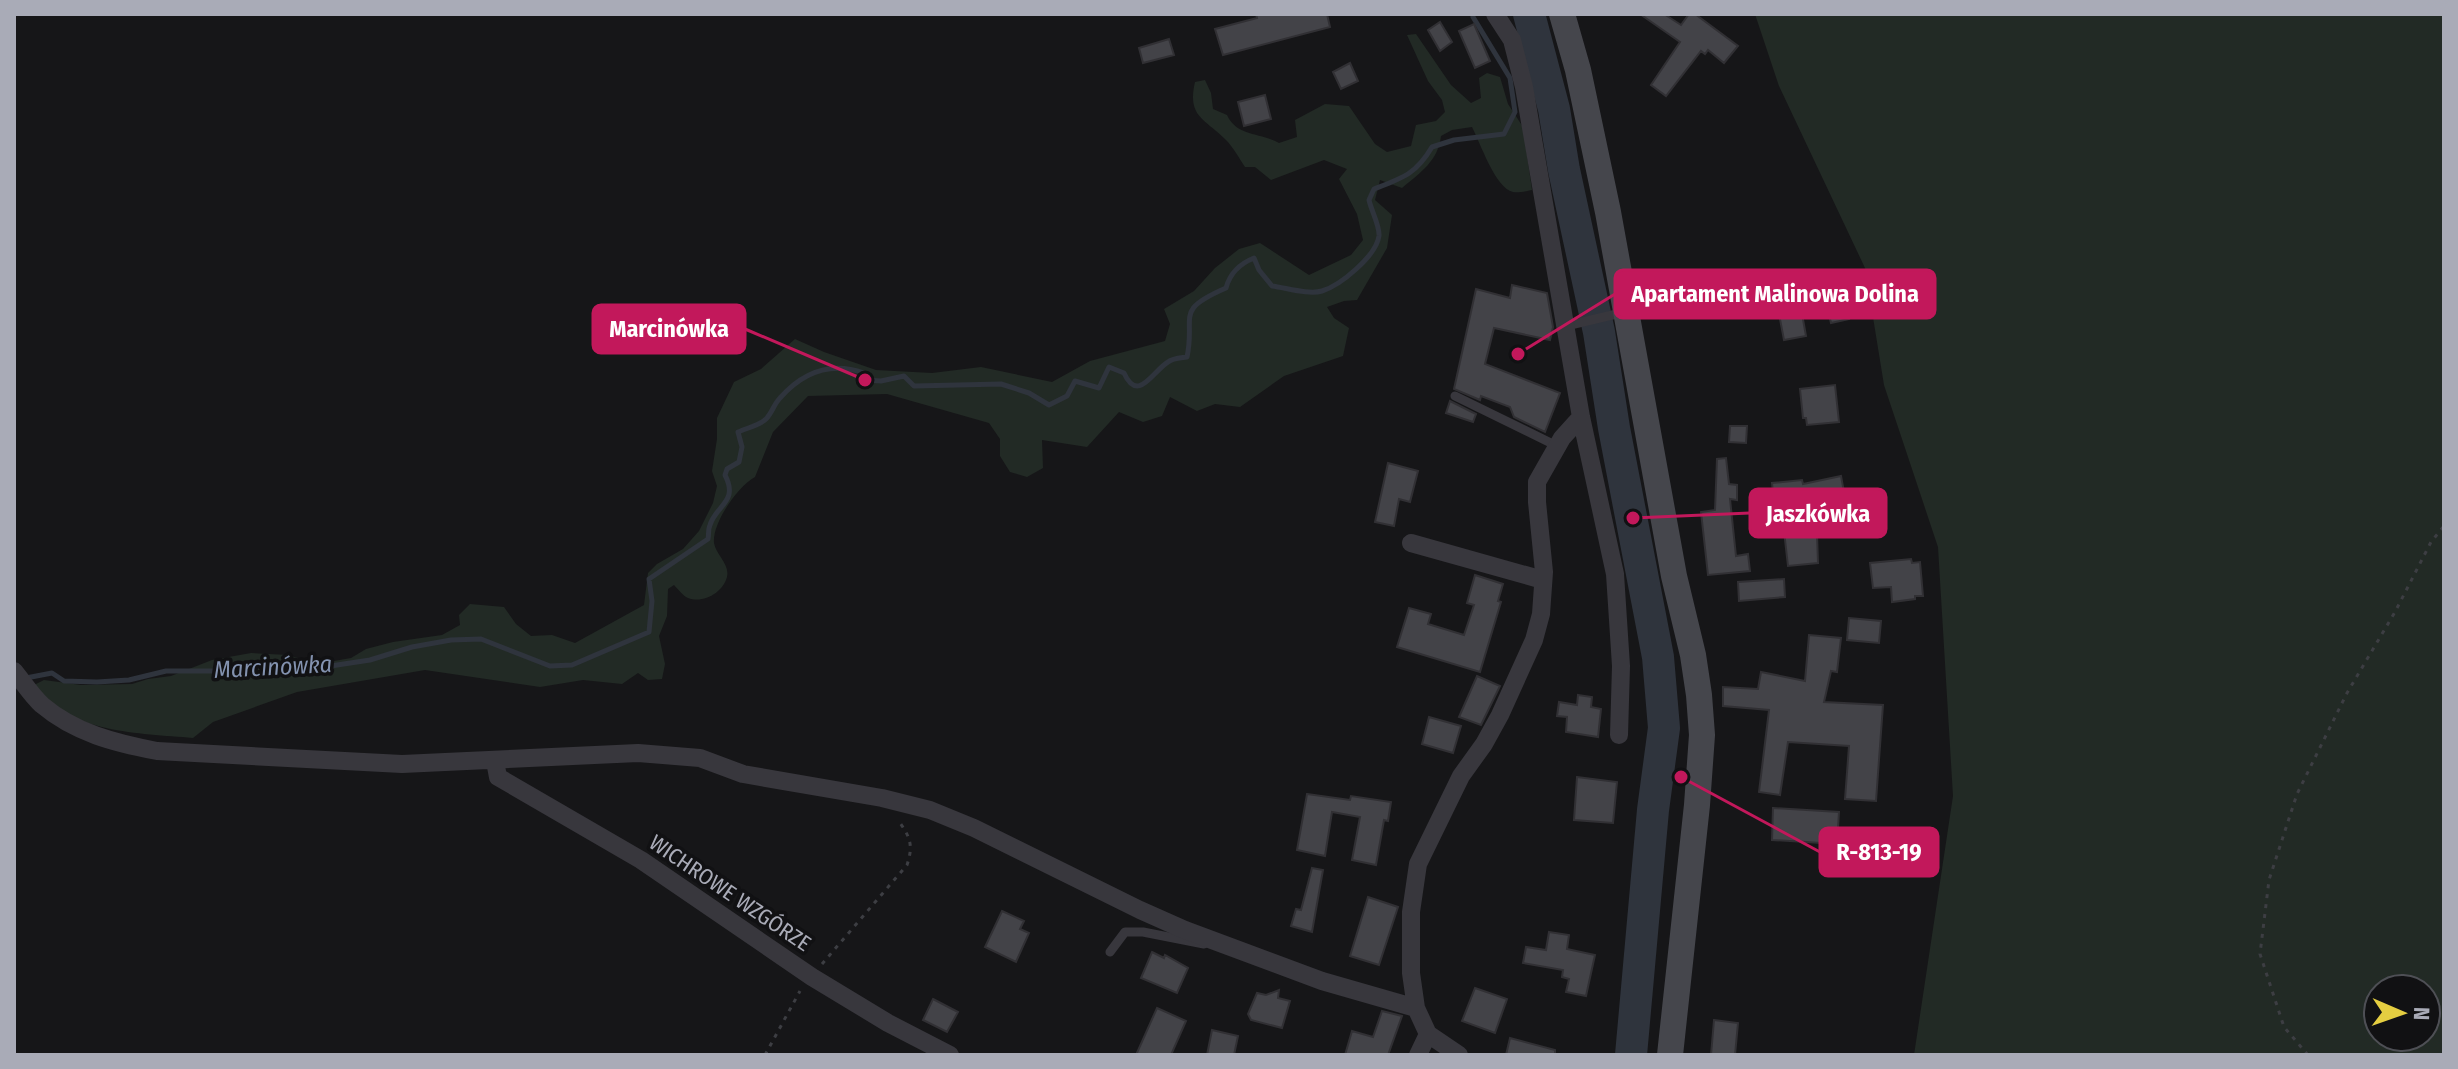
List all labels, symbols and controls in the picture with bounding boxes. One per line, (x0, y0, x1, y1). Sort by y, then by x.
callout: Apartament Malinowa Dolina (1615, 270, 1935, 318)
text: Apartament Malinowa Dolina (1630, 280, 1919, 308)
callout: Marcinówka (593, 305, 745, 353)
text: Marcinówka (609, 315, 729, 343)
callout: Jaszkówka (1750, 489, 1886, 537)
text: Jaszkówka (1765, 500, 1870, 528)
water label: Marcinówka (213, 650, 333, 684)
callout: R-813-19 (1820, 828, 1938, 876)
street label: WICHROWE WZGÓRZE (644, 829, 816, 957)
text: R-813-19 (1836, 838, 1922, 866)
north arrow (2362, 973, 2442, 1053)
text: N (2408, 1007, 2435, 1021)

